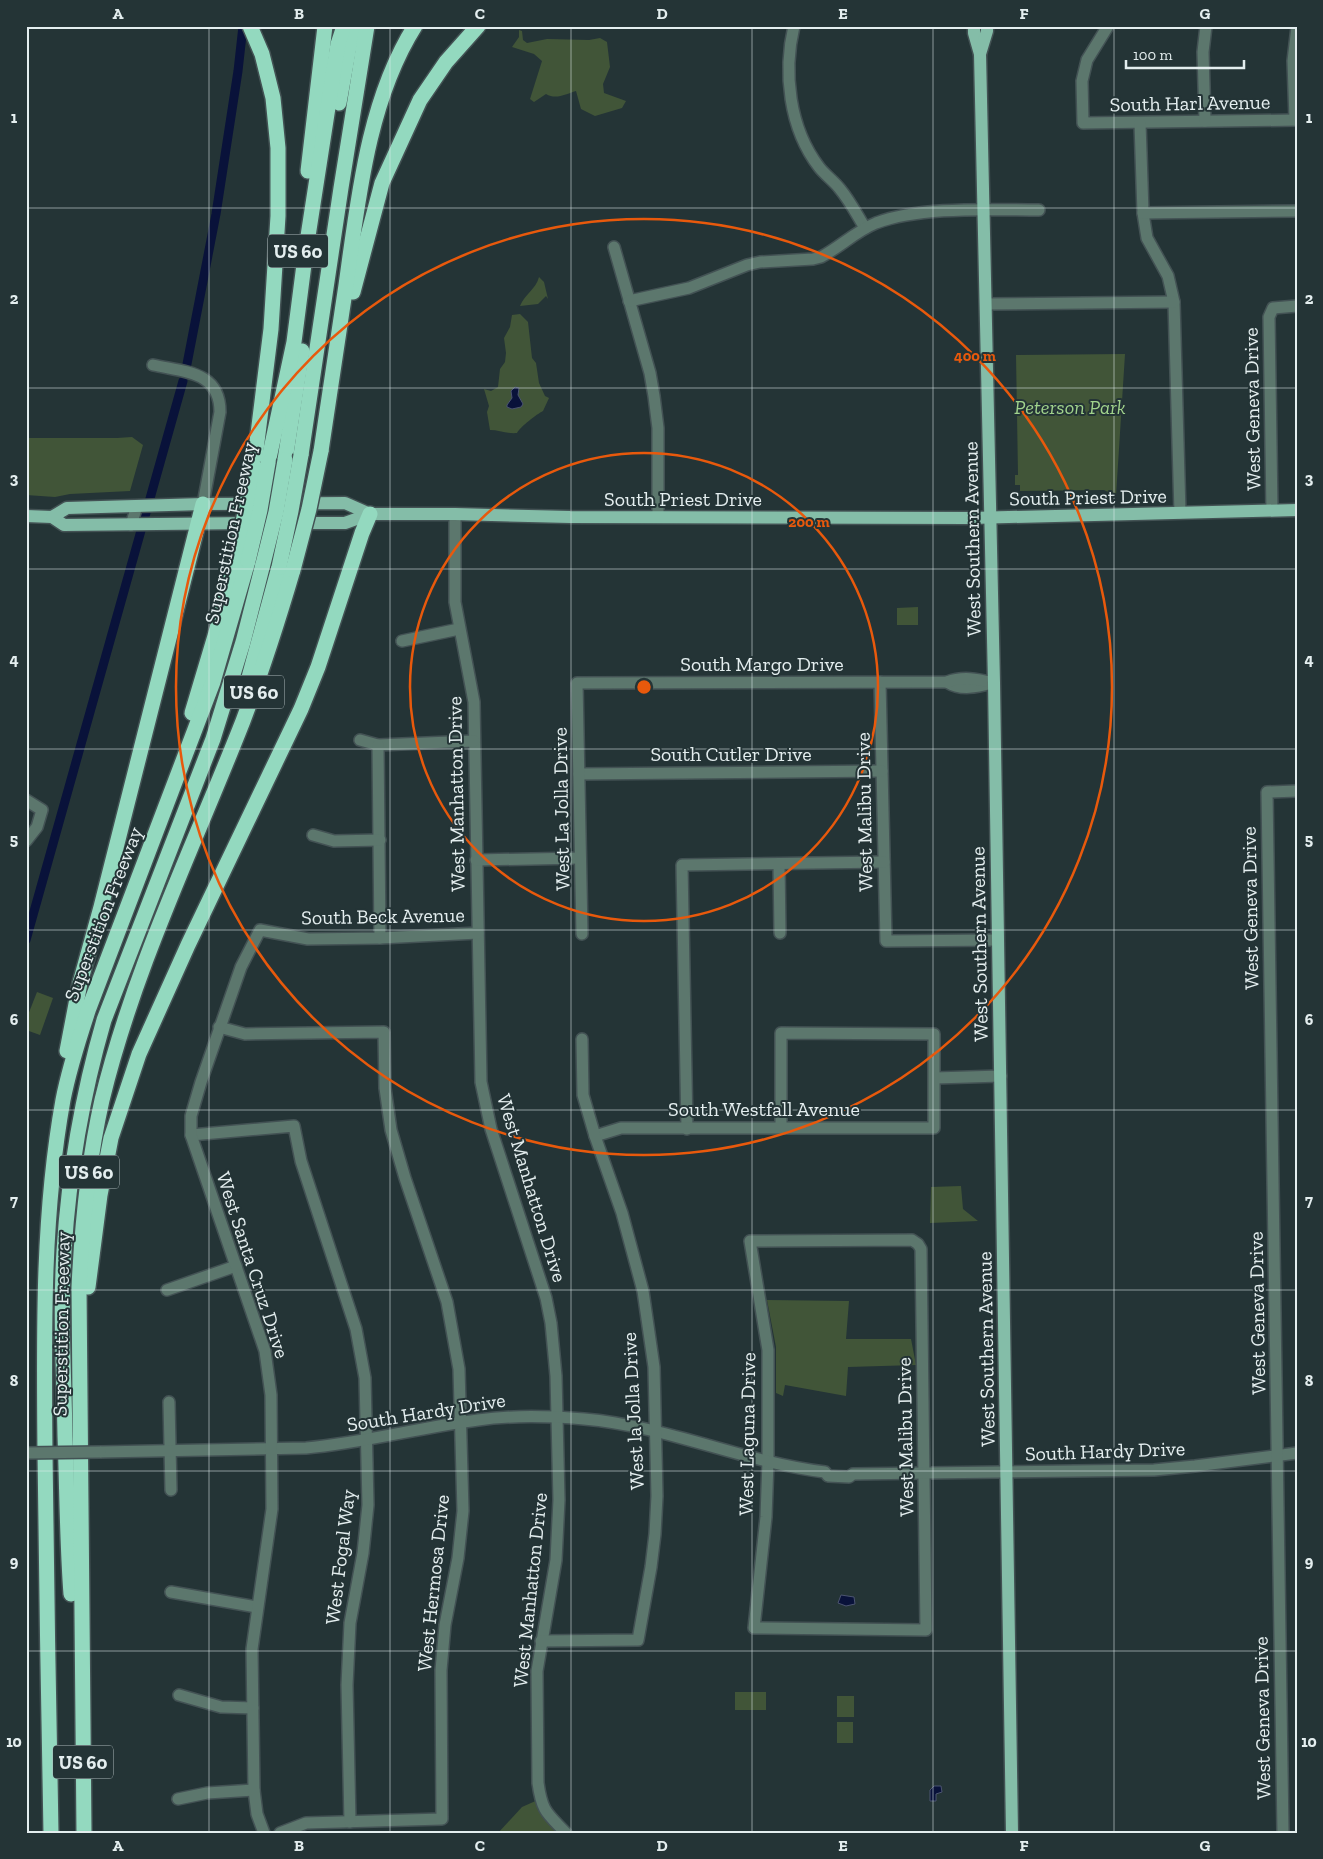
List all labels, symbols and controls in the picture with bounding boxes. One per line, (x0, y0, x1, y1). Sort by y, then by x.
text: A (113, 4, 124, 23)
text: B (294, 4, 304, 23)
text: C (475, 4, 485, 23)
text: D (656, 4, 668, 23)
text: E (838, 4, 848, 23)
text: F (1019, 4, 1029, 23)
text: G (1200, 4, 1211, 23)
scale bar (1126, 38, 1243, 70)
text: 100 m (1133, 46, 1172, 64)
street label: South Harl Avenue (1110, 90, 1270, 116)
text: 1 (11, 108, 18, 127)
text: 1 (1306, 108, 1313, 127)
road number: US 60 (268, 235, 328, 268)
text: 2 (10, 289, 19, 308)
text: 2 (1305, 289, 1314, 308)
street label: West Geneva Drive (1239, 327, 1265, 491)
text: 400 m (954, 347, 996, 365)
park label: Peterson Park (1014, 395, 1126, 419)
street label: Superstition Freeway (199, 439, 261, 626)
street label: West Southern Avenue (958, 441, 986, 637)
text: 3 (10, 469, 19, 488)
text: 3 (1305, 469, 1314, 488)
street label: South Priest Drive (1009, 484, 1167, 510)
street label: South Priest Drive (604, 487, 762, 511)
text: 200 m (788, 513, 830, 531)
text: 4 (9, 650, 19, 669)
text: 4 (1304, 650, 1314, 669)
street label: South Margo Drive (680, 652, 844, 676)
road number: US 60 (224, 676, 284, 709)
centre of rings (635, 678, 653, 696)
street label: West Manhatton Drive (442, 696, 470, 892)
street label: West La Jolla Drive (548, 727, 574, 891)
street label: West Malibu Drive (851, 732, 877, 892)
street label: South Cutler Drive (650, 742, 812, 766)
street label: Superstition Freeway (59, 823, 148, 1005)
street label: West Geneva Drive (1237, 826, 1263, 990)
text: 5 (10, 830, 18, 849)
text: 5 (1305, 830, 1313, 849)
street label: West Southern Avenue (965, 846, 993, 1042)
street label: South Beck Avenue (301, 903, 465, 929)
text: 6 (10, 1010, 19, 1029)
text: 6 (1305, 1010, 1314, 1029)
street label: West Manhatton Drive (492, 1091, 572, 1285)
street label: South Westfall Avenue (668, 1097, 860, 1121)
road number: US 60 (59, 1156, 119, 1188)
street label: West Santa Cruz Drive (211, 1169, 295, 1361)
text: 7 (10, 1191, 18, 1210)
text: 7 (1305, 1191, 1313, 1210)
street label: Superstition Freeway (47, 1231, 75, 1417)
street label: West Geneva Drive (1244, 1231, 1270, 1395)
street label: West Southern Avenue (972, 1251, 1000, 1447)
street label: West la Jolla Drive (617, 1332, 649, 1490)
street label: West Laguna Drive (734, 1352, 760, 1516)
street label: West Malibu Drive (892, 1357, 918, 1517)
text: 8 (10, 1371, 19, 1390)
text: 8 (1305, 1371, 1314, 1390)
street label: South Hardy Drive (345, 1388, 507, 1436)
street label: South Hardy Drive (1025, 1436, 1185, 1466)
street label: West Fogal Way (320, 1487, 360, 1626)
street label: West Manhatton Drive (508, 1492, 552, 1688)
street label: West Hermosa Drive (412, 1493, 454, 1673)
text: 9 (10, 1552, 19, 1571)
text: 9 (1305, 1552, 1314, 1571)
street label: West Geneva Drive (1249, 1636, 1275, 1800)
text: 10 (6, 1732, 22, 1751)
text: 10 (1301, 1732, 1317, 1751)
road number: US 60 (53, 1745, 113, 1778)
text: A (113, 1836, 124, 1855)
text: B (294, 1836, 304, 1855)
text: C (475, 1836, 485, 1855)
text: D (656, 1836, 668, 1855)
text: E (838, 1836, 848, 1855)
text: F (1019, 1836, 1029, 1855)
text: G (1200, 1836, 1211, 1855)

